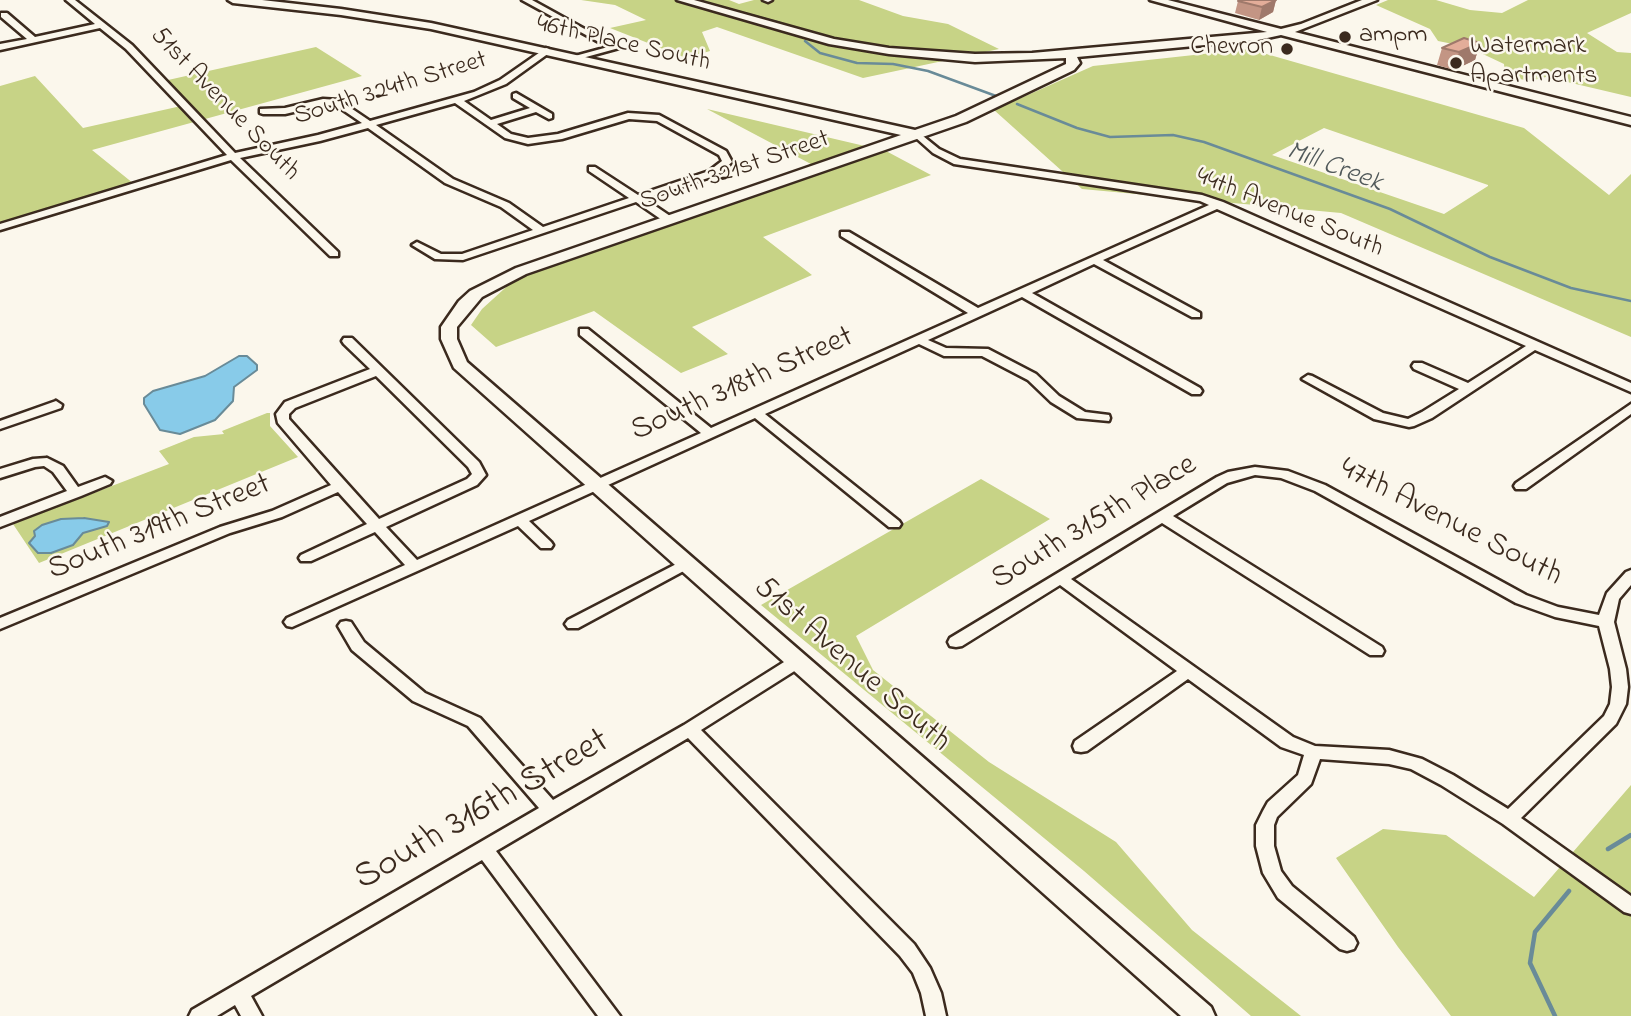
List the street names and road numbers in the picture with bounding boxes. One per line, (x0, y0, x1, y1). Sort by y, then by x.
street label: 46th Place South (533, 10, 713, 80)
street label: 51st Avenue South (143, 22, 305, 188)
street label: South 324th Street (291, 46, 491, 134)
street label: South 321st Street (636, 125, 834, 219)
street label: 44th Avenue South (1191, 162, 1387, 266)
street label: South 318th Street (626, 320, 860, 452)
street label: South 315th Place (985, 448, 1205, 600)
street label: 47th Avenue South (1332, 451, 1568, 597)
street label: South 319th Street (43, 467, 277, 591)
street label: 51st Avenue South (745, 570, 957, 762)
street label: South 316th Street (347, 721, 619, 903)

